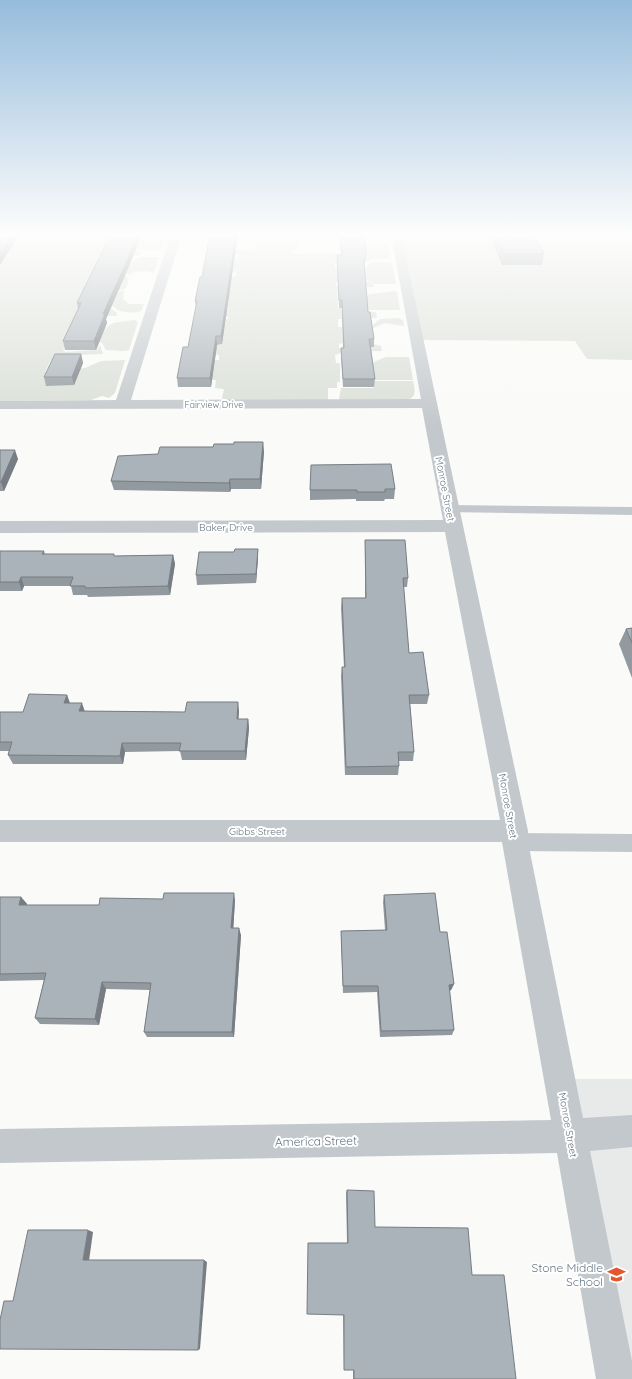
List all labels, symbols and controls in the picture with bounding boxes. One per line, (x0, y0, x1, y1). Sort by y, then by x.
street label: Fairview Drive (185, 399, 243, 410)
street label: Monroe Street (432, 456, 458, 523)
street label: Baker Drive (199, 521, 253, 534)
street label: Monroe Street (496, 773, 520, 840)
street label: Gibbs Street (229, 825, 286, 838)
street label: Monroe Street (556, 1092, 580, 1159)
street label: America Street (275, 1133, 357, 1149)
place label: Stone Middle School (532, 1260, 603, 1289)
school or university icon: Stone Middle School (606, 1264, 626, 1284)

